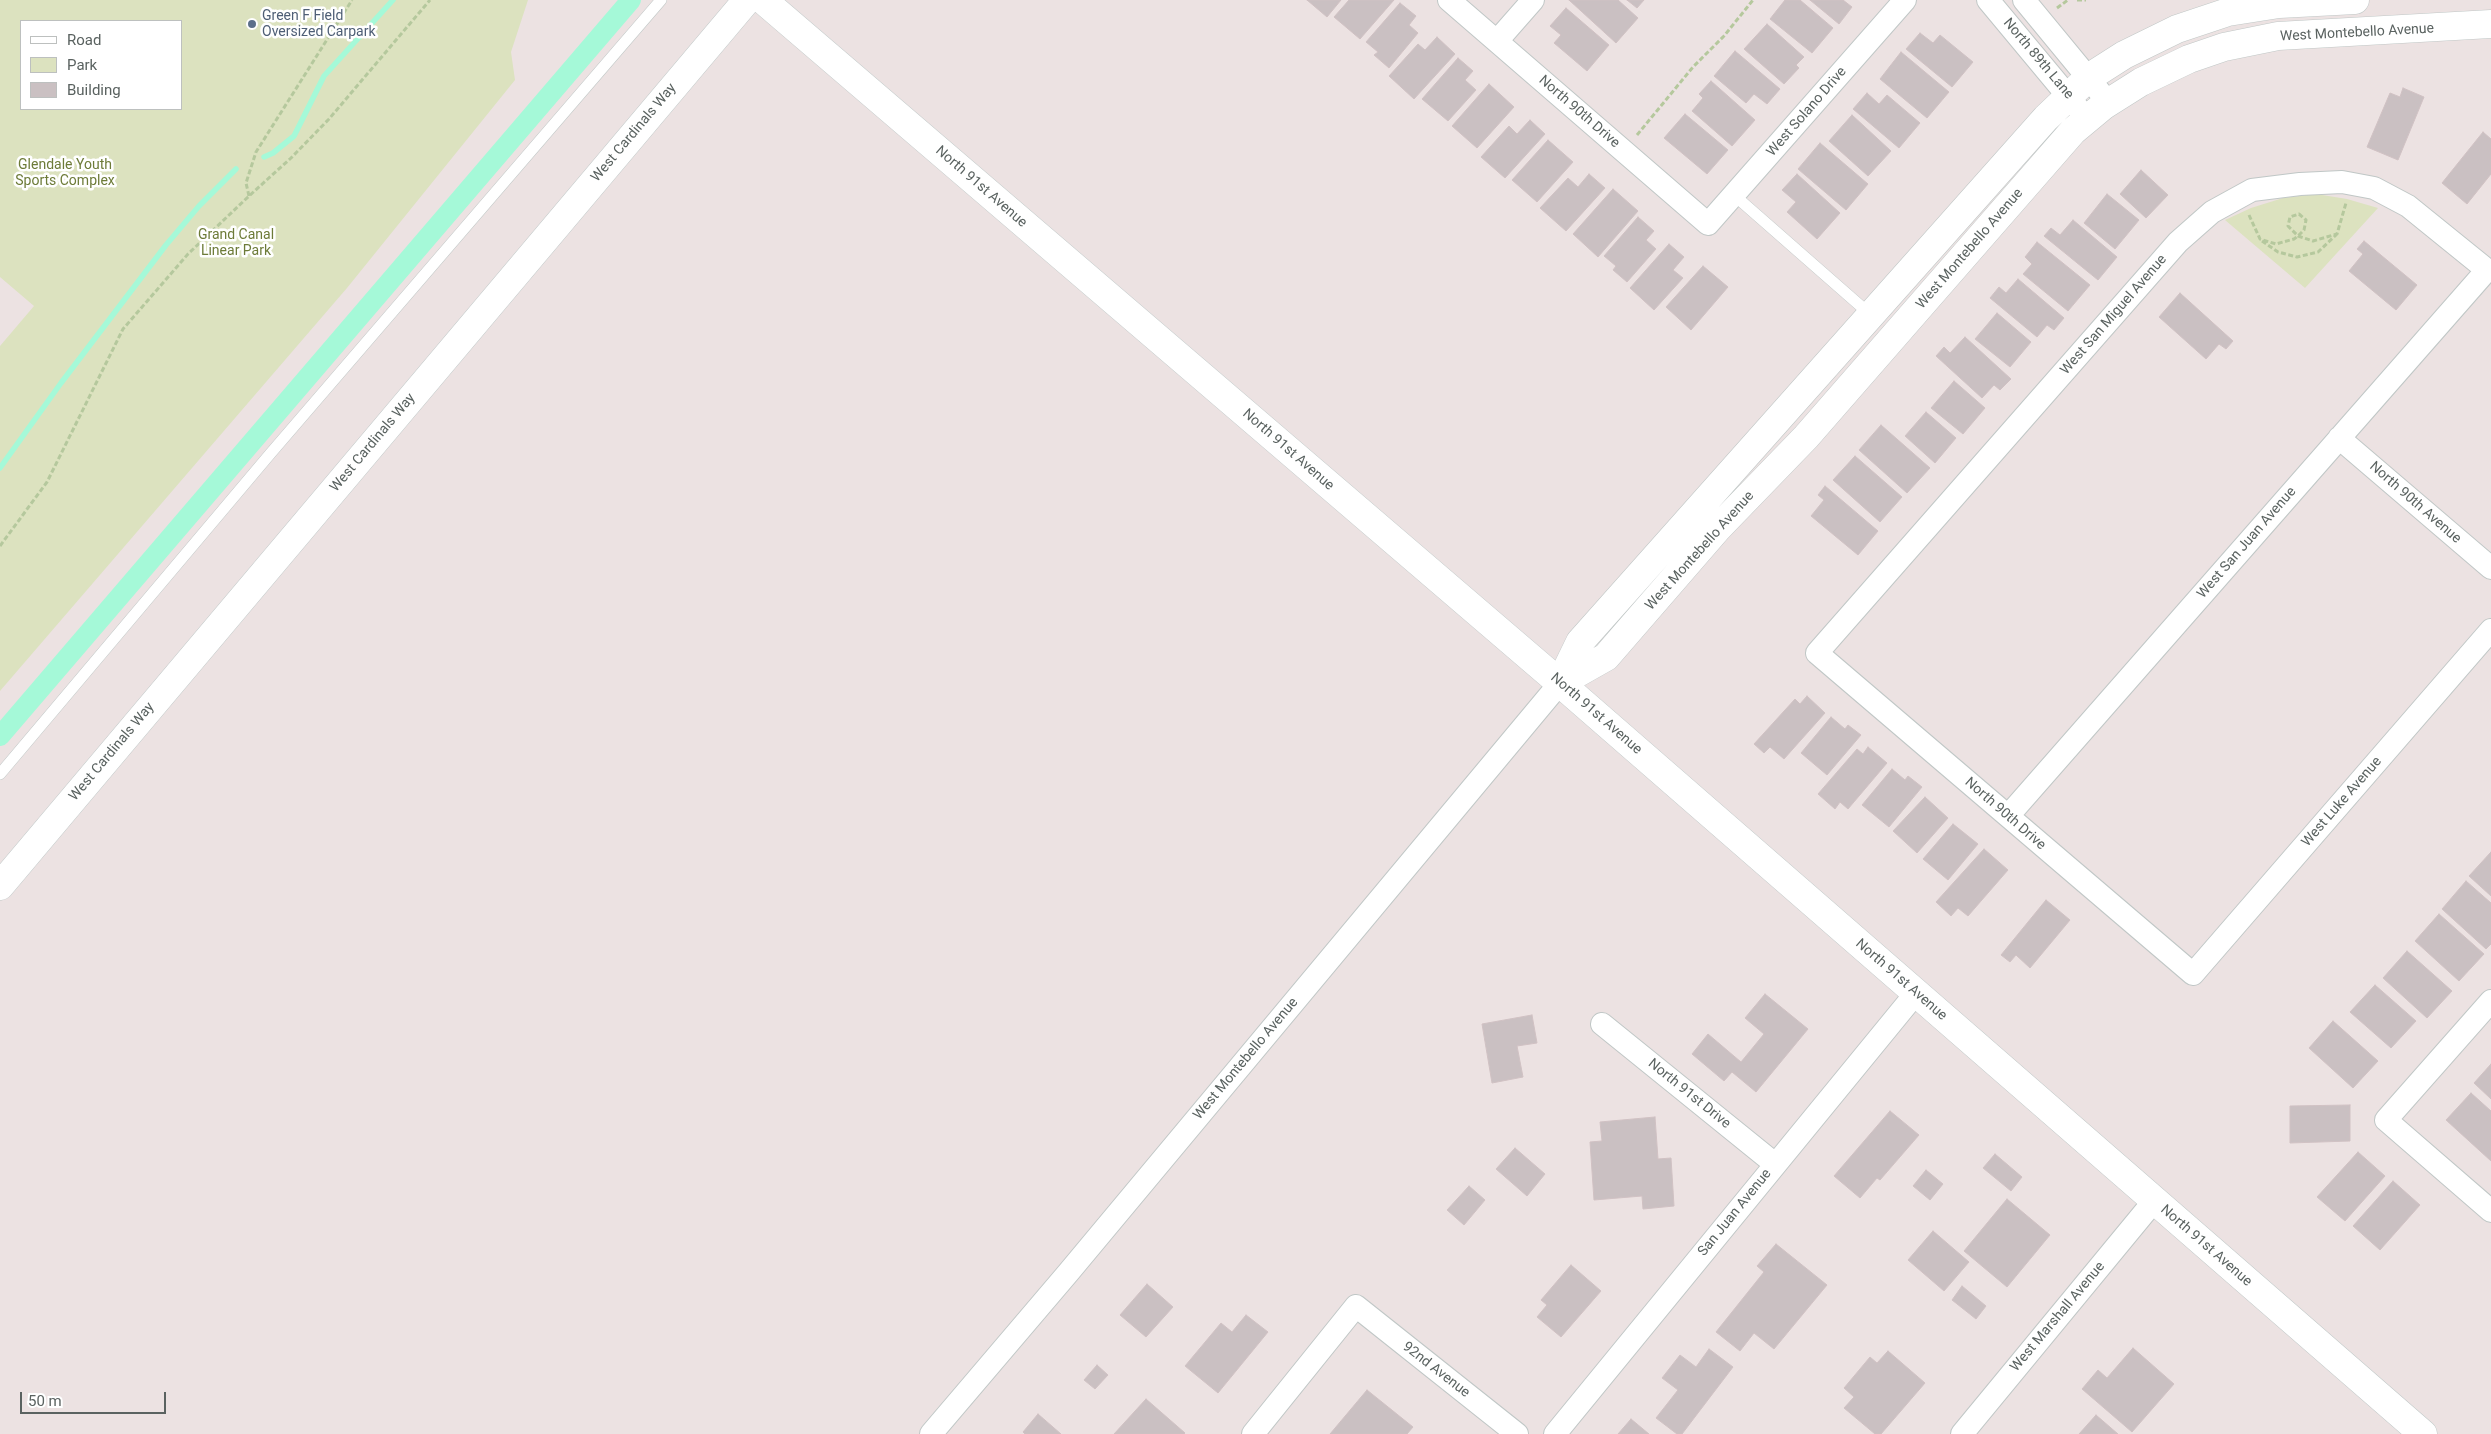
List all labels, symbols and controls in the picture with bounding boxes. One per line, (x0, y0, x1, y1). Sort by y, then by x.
place label: Green F Field Oversized Carpark (262, 8, 376, 40)
street label: North 89th Lane (1999, 15, 2077, 103)
marker: Green F Field Oversized Carpark (246, 18, 258, 30)
legend (20, 20, 182, 110)
street label: West Montebello Avenue (2280, 21, 2434, 45)
text: Road (67, 31, 101, 49)
text: Park (67, 56, 97, 74)
street label: West Solano Drive (1764, 64, 1850, 160)
street label: North 90th Drive (1535, 72, 1623, 152)
street label: West Cardinals Way (588, 80, 680, 186)
text: Building (67, 81, 121, 99)
street label: North 91st Avenue (932, 143, 1030, 231)
park label: Glendale Youth Sports Complex (15, 157, 115, 190)
street label: West Montebello Avenue (1913, 185, 2027, 313)
park label: Grand Canal Linear Park (198, 227, 274, 260)
street label: West San Miguel Avenue (2057, 252, 2171, 378)
street label: West Cardinals Way (327, 390, 419, 496)
street label: North 91st Avenue (1239, 406, 1337, 494)
street label: North 90th Avenue (2366, 459, 2464, 547)
street label: West San Juan Avenue (2194, 484, 2300, 602)
street label: West Montebello Avenue (1642, 488, 1758, 614)
street label: North 91st Avenue (1547, 670, 1645, 758)
street label: West Cardinals Way (66, 699, 158, 805)
street label: West Luke Avenue (2298, 754, 2386, 850)
street label: North 90th Drive (1961, 774, 2049, 854)
street label: North 91st Avenue (1852, 936, 1950, 1024)
street label: West Montebello Avenue (1190, 995, 1302, 1123)
street label: North 91st Drive (1644, 1056, 1734, 1132)
street label: San Juan Avenue (1695, 1166, 1775, 1260)
street label: North 91st Avenue (2157, 1202, 2255, 1290)
street label: West Marshall Avenue (2007, 1259, 2109, 1375)
street label: 92nd Avenue (1399, 1339, 1473, 1401)
scale bar (22, 1382, 169, 1414)
text: 50 m (28, 1392, 62, 1410)

